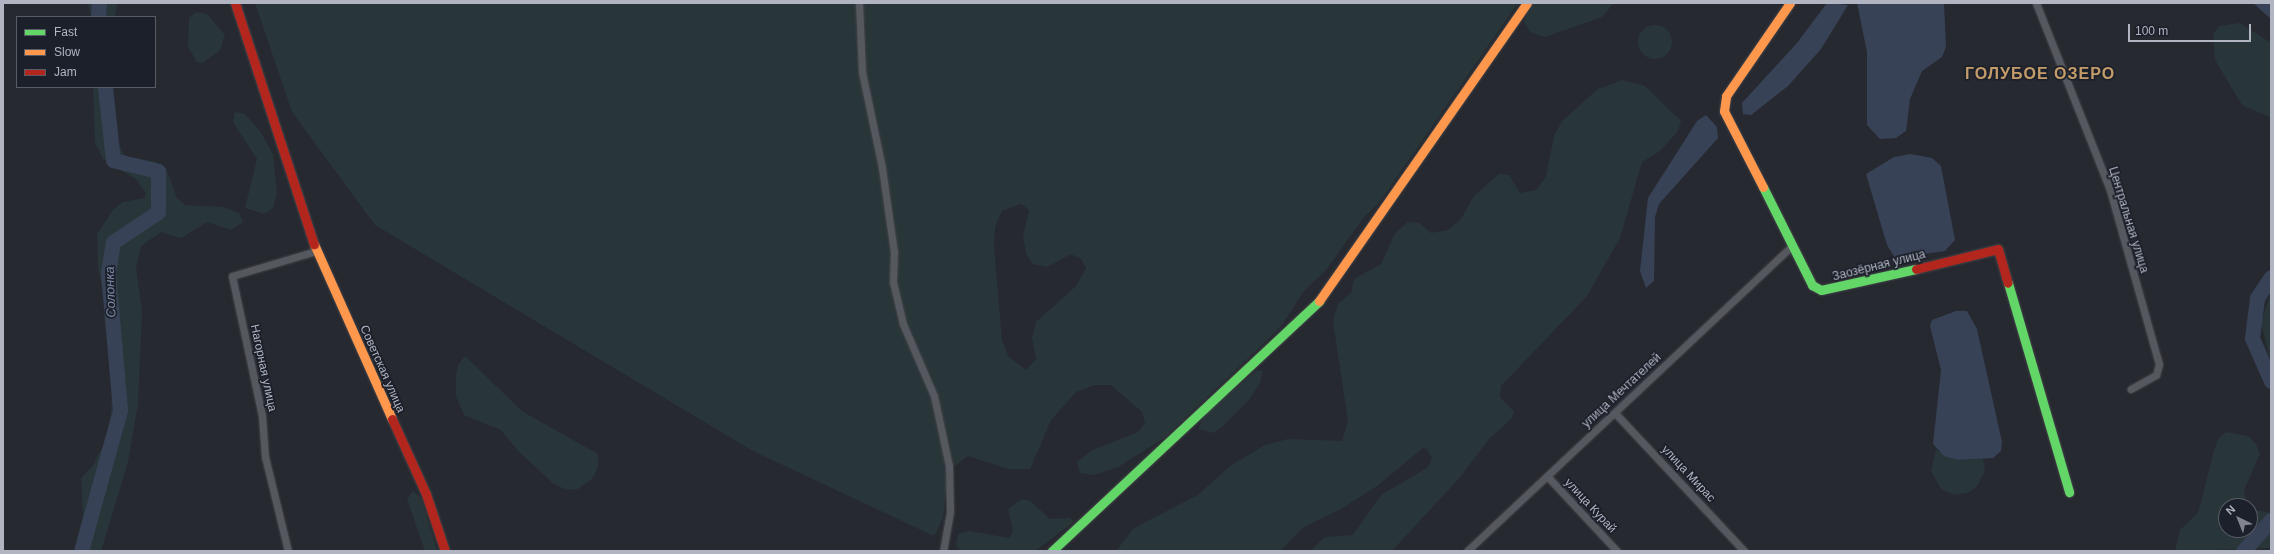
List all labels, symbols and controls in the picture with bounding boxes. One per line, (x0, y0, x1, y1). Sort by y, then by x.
legend (16, 16, 156, 88)
scale bar (2130, 16, 2253, 42)
text: 100 m (2135, 24, 2168, 38)
text: Fast (54, 25, 77, 39)
text: Slow (54, 45, 80, 59)
district label: ГОЛУБОЕ ОЗЕРО (1965, 64, 2115, 84)
text: Jam (54, 65, 77, 79)
street label: Центральная улица (2105, 165, 2151, 275)
street label: Заозёрная улица (1831, 247, 1927, 285)
water label: Солонка (102, 266, 120, 318)
street label: Нагорная улица (247, 323, 279, 413)
street label: Советская улица (356, 323, 408, 415)
street label: улица Мечтателей (1580, 351, 1664, 431)
street label: улица Мирас (1658, 443, 1718, 505)
street label: улица Курай (1561, 476, 1619, 536)
north arrow (2218, 498, 2258, 538)
text: N (2223, 503, 2237, 517)

